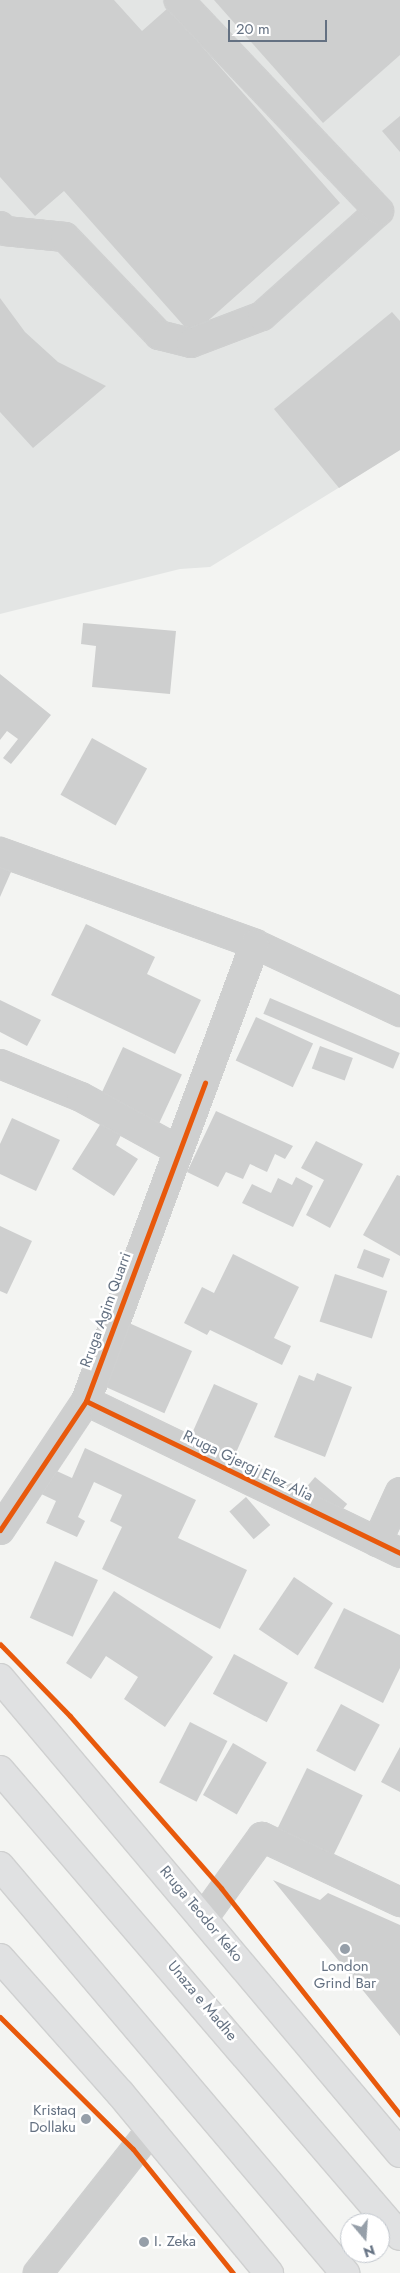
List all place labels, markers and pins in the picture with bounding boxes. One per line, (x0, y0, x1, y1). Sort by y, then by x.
marker: London Grind Bar (339, 1943, 351, 1955)
place label: London Grind Bar (314, 1957, 376, 1992)
place label: Kristaq Dollaku (29, 2101, 76, 2136)
marker: Kristaq Dollaku (80, 2113, 92, 2125)
place label: I. Zeka (154, 2233, 196, 2251)
marker: I. Zeka (138, 2236, 150, 2248)

